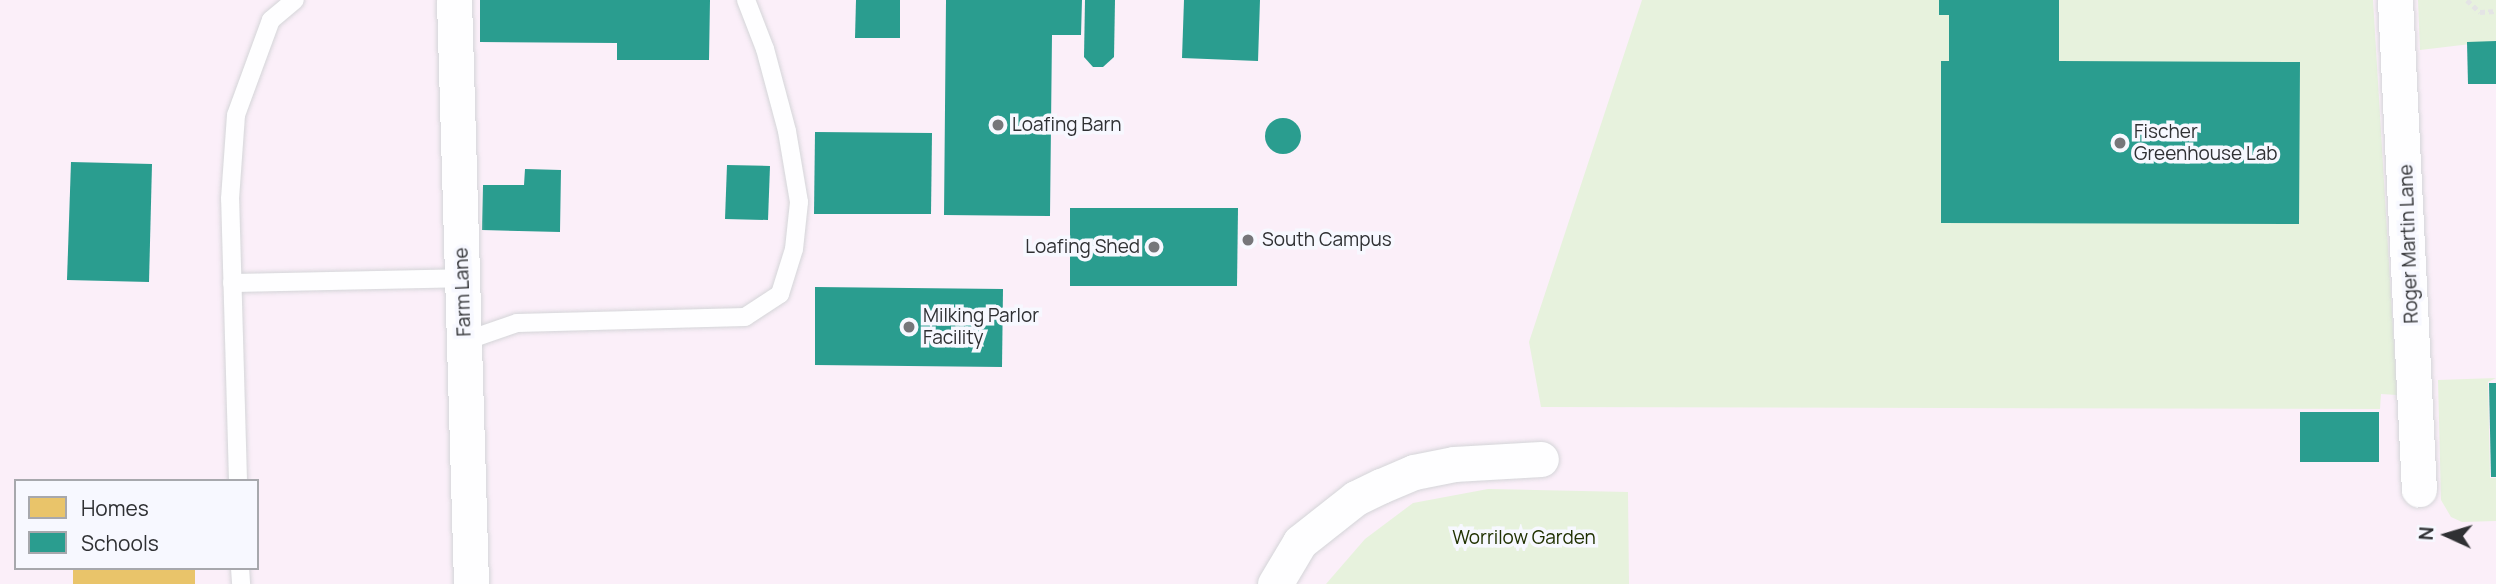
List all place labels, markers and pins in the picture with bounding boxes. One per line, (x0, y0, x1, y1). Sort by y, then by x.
place label: Loafing Barn (1012, 114, 1122, 136)
marker: Loafing Barn (990, 117, 1006, 133)
place label: Fischer Greenhouse Lab (2134, 121, 2277, 165)
marker: Fischer Greenhouse Lab (2112, 135, 2128, 151)
place label: South Campus (1262, 229, 1392, 251)
marker: South Campus (1240, 232, 1256, 248)
place label: Loafing Shed (1025, 236, 1140, 258)
marker: Loafing Shed (1146, 239, 1162, 255)
place label: Milking Parlor Facility (923, 305, 1039, 349)
marker: Milking Parlor Facility (901, 319, 917, 335)

